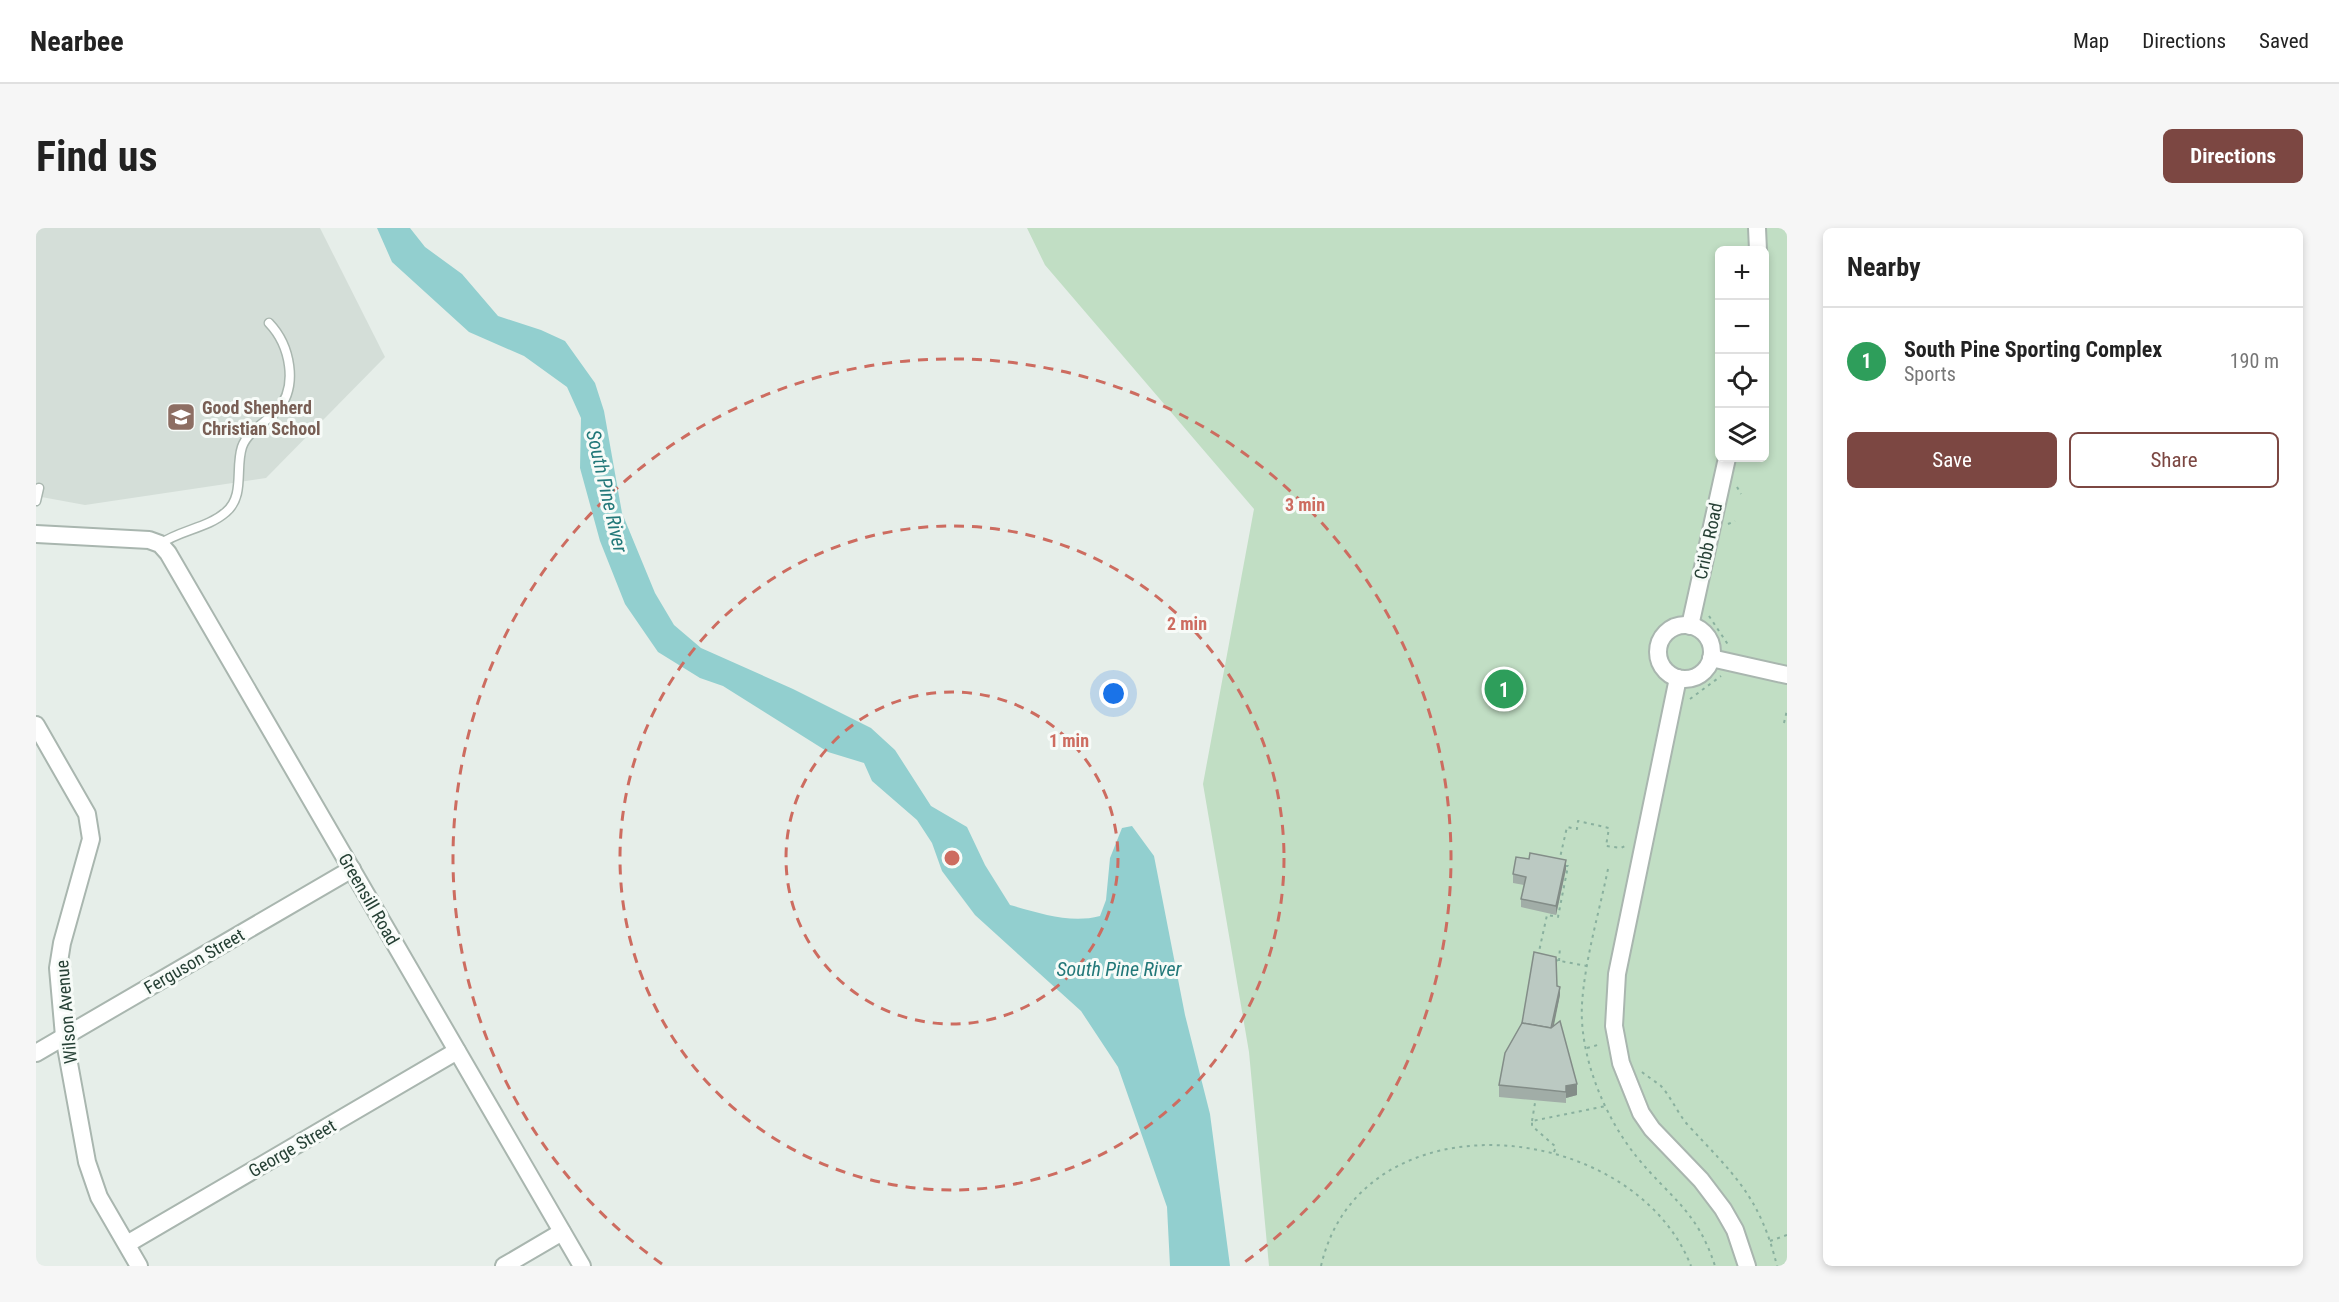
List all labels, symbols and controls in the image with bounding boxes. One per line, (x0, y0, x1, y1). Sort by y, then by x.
text: Nearbee (30, 25, 124, 58)
text: Map (2073, 29, 2109, 53)
text: Directions (2142, 29, 2226, 53)
text: Saved (2259, 29, 2309, 53)
button: Directions (2163, 129, 2303, 183)
text: Find us (36, 132, 157, 181)
map controls (1715, 246, 1769, 462)
button: + (1715, 246, 1769, 300)
text: Nearby (1847, 252, 1921, 282)
button: − (1715, 300, 1769, 354)
text: South Pine Sporting Complex (1904, 337, 2162, 362)
text: 1 (1861, 349, 1872, 373)
text: 190 m (2230, 349, 2279, 373)
button: locate (1715, 354, 1769, 408)
text: Sports (1904, 362, 1956, 386)
place label: Good Shepherd Christian School (202, 397, 321, 439)
school or university icon: Good Shepherd Christian School (165, 401, 197, 433)
button: layers (1715, 408, 1769, 462)
water label: South Pine River (581, 427, 633, 556)
button: Save (1847, 432, 2057, 488)
button: Share (2069, 432, 2279, 488)
text: 3 min (1285, 494, 1325, 515)
street label: Cribb Road (1690, 501, 1726, 581)
text: 2 min (1167, 613, 1207, 634)
pin: 1 (1484, 666, 1524, 712)
your location (1099, 679, 1128, 708)
text: 1 min (1049, 730, 1089, 751)
centre of rings (942, 848, 962, 868)
street label: Greensill Road (334, 849, 404, 949)
street label: Ferguson Street (140, 924, 248, 998)
water label: South Pine River (1057, 957, 1183, 981)
street label: Wilson Avenue (51, 959, 81, 1065)
street label: George Street (245, 1115, 339, 1181)

